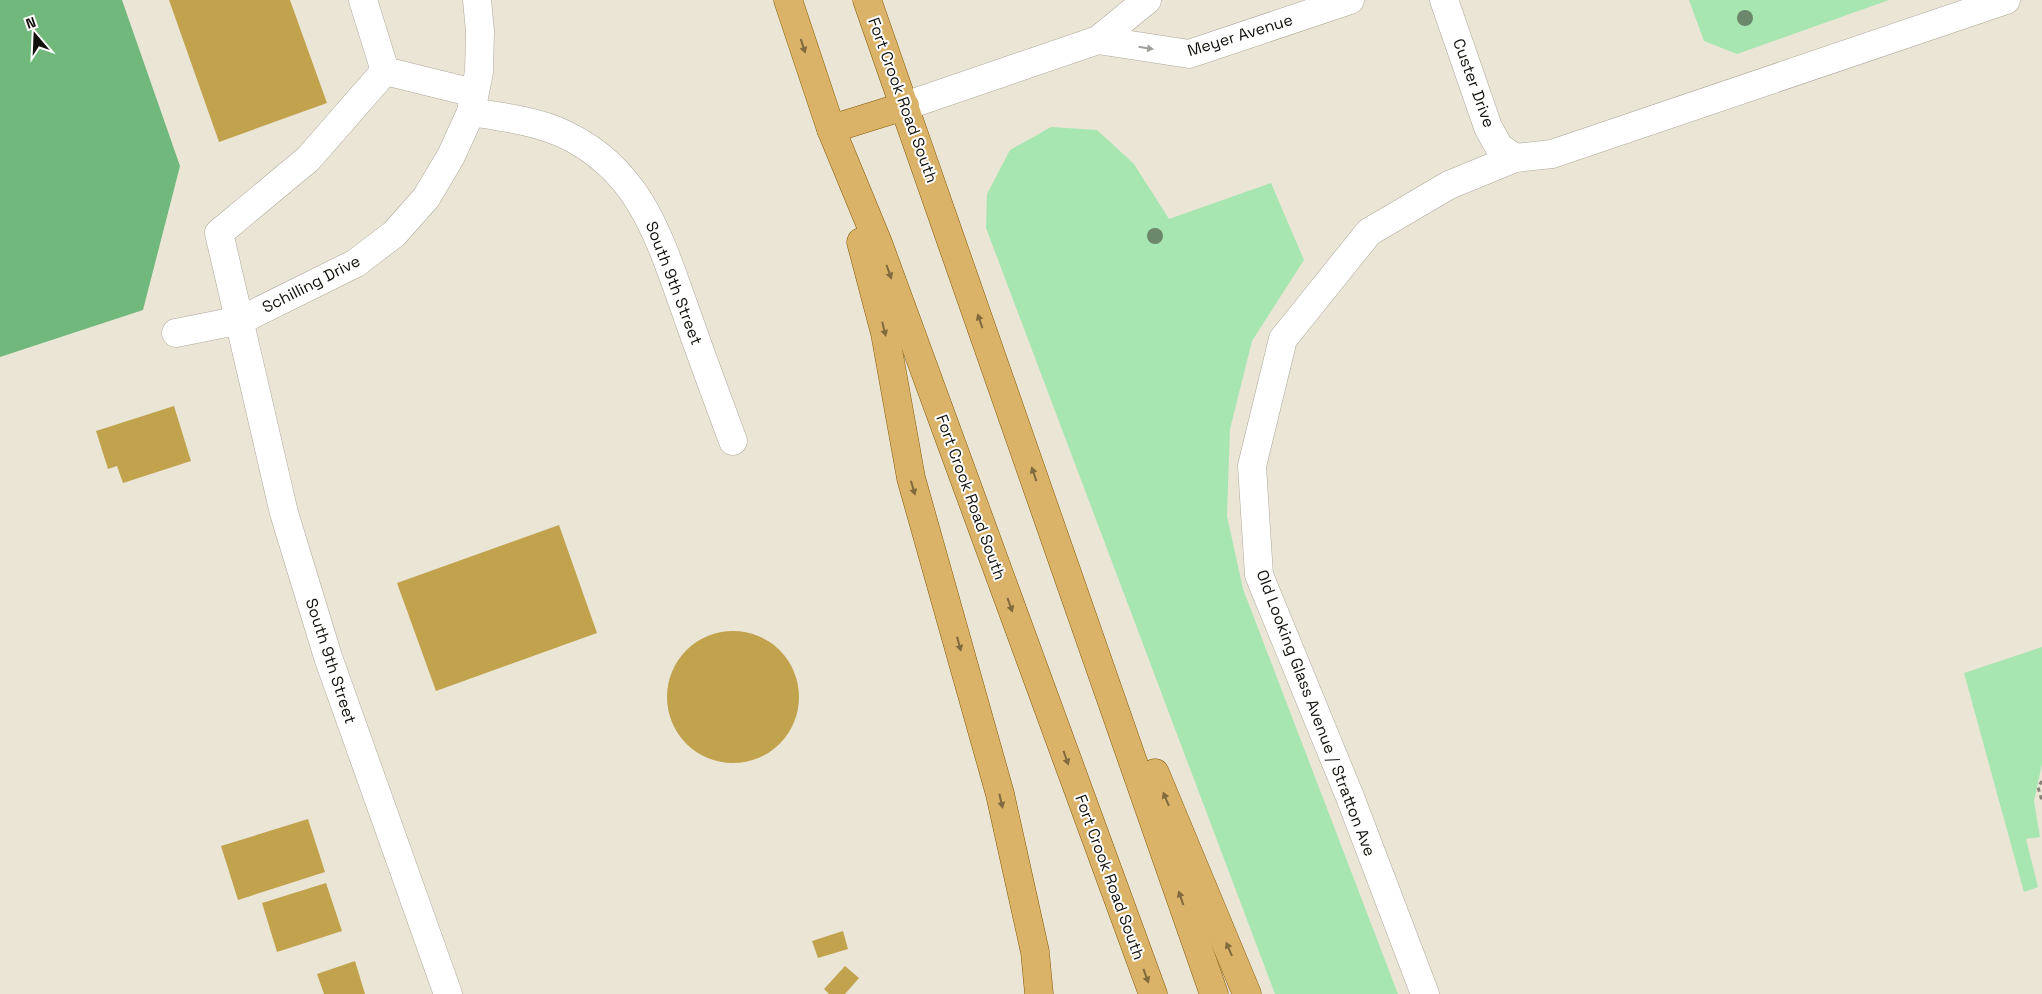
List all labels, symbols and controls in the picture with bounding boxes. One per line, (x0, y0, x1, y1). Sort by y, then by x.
street label: Meyer Avenue (1185, 9, 1295, 61)
north arrow (10, 10, 60, 60)
text: N (23, 13, 38, 33)
street label: Fort Crook Road South (863, 14, 943, 186)
street label: Custer Drive (1448, 36, 1500, 130)
one-way arrow (800, 39, 808, 54)
one-way arrow (1139, 44, 1155, 52)
street label: South 9th Street (641, 218, 707, 348)
street label: Schilling Drive (258, 250, 364, 318)
one-way arrow (885, 265, 893, 280)
one-way arrow (976, 313, 983, 328)
one-way arrow (880, 321, 888, 336)
street label: Fort Crook Road South (931, 411, 1011, 583)
one-way arrow (1030, 466, 1038, 481)
one-way arrow (910, 481, 918, 496)
street label: Old Looking Glass Avenue / Stratton Ave (1252, 567, 1380, 859)
street label: South 9th Street (301, 596, 361, 726)
one-way arrow (1007, 598, 1014, 613)
one-way arrow (955, 637, 963, 652)
one-way arrow (1062, 751, 1070, 766)
street label: Fort Crook Road South (1070, 791, 1150, 963)
one-way arrow (1162, 792, 1170, 806)
one-way arrow (997, 794, 1005, 809)
one-way arrow (1177, 891, 1184, 906)
one-way arrow (1224, 942, 1232, 956)
one-way arrow (1142, 969, 1150, 984)

